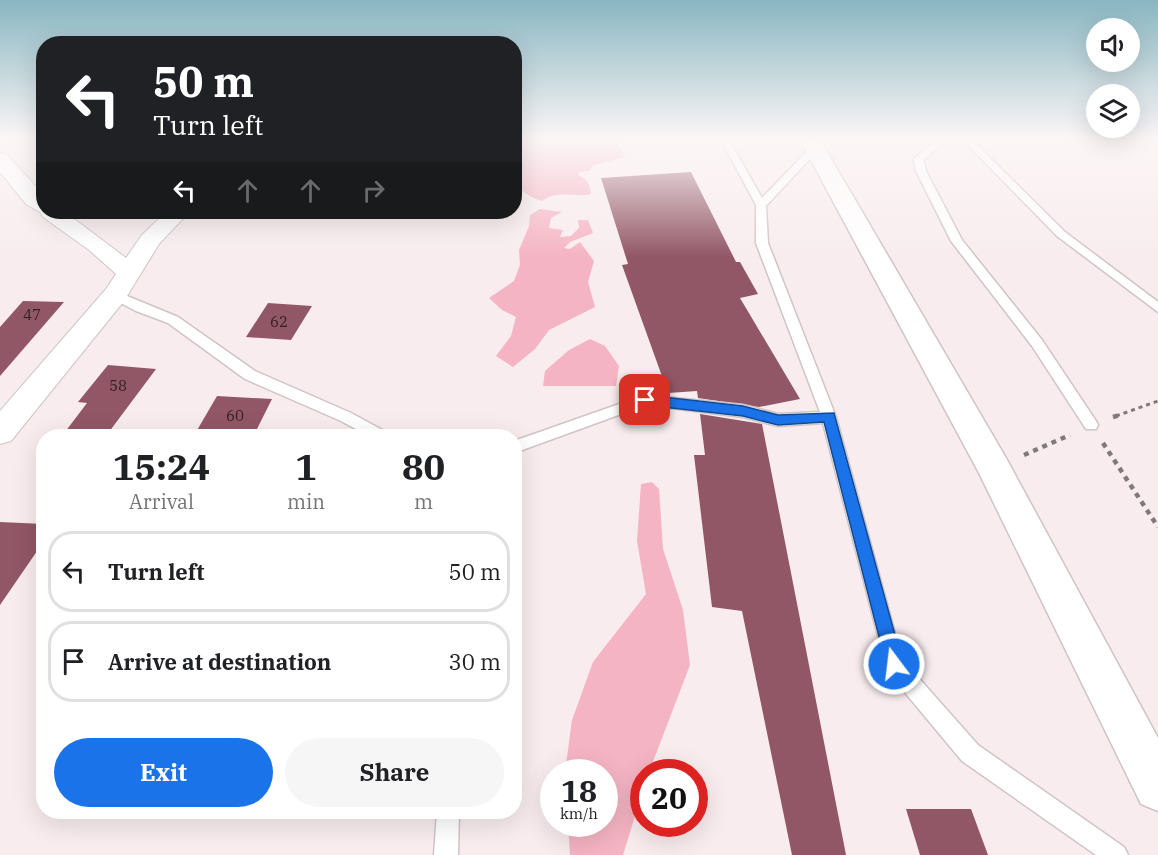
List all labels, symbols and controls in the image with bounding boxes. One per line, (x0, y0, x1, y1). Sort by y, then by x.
map controls (1086, 18, 1140, 138)
button: sound (1086, 18, 1140, 72)
text: 50 m (153, 54, 254, 109)
icon: left (54, 60, 132, 138)
button: layers (1086, 84, 1140, 138)
text: Turn left (153, 107, 264, 142)
icon: left (168, 174, 201, 207)
icon: ahead (231, 174, 264, 207)
icon: ahead (294, 174, 327, 207)
icon: right (357, 174, 390, 207)
house number: 47 (23, 305, 41, 324)
house number: 62 (270, 312, 288, 331)
pin (619, 374, 670, 425)
house number: 58 (109, 376, 127, 395)
icon: arrive (628, 383, 661, 416)
house number: 60 (226, 406, 244, 425)
text: 15:24 (113, 443, 210, 490)
text: 1 (295, 443, 317, 490)
text: 80 (402, 443, 445, 490)
text: Arrival (129, 488, 194, 515)
text: min (287, 488, 325, 515)
text: m (414, 488, 433, 515)
icon: left (57, 555, 90, 588)
text: Turn left (108, 557, 204, 586)
text: 50 m (449, 557, 501, 586)
position arrow (862, 632, 926, 696)
icon: arrive (57, 645, 90, 678)
text: Arrive at destination (108, 647, 331, 676)
text: 30 m (449, 647, 501, 676)
button: Exit (54, 738, 273, 807)
button: Share (285, 738, 504, 807)
speed limit sign: 20 (630, 759, 708, 837)
text: 18 (561, 771, 597, 810)
text: km/h (560, 804, 598, 823)

